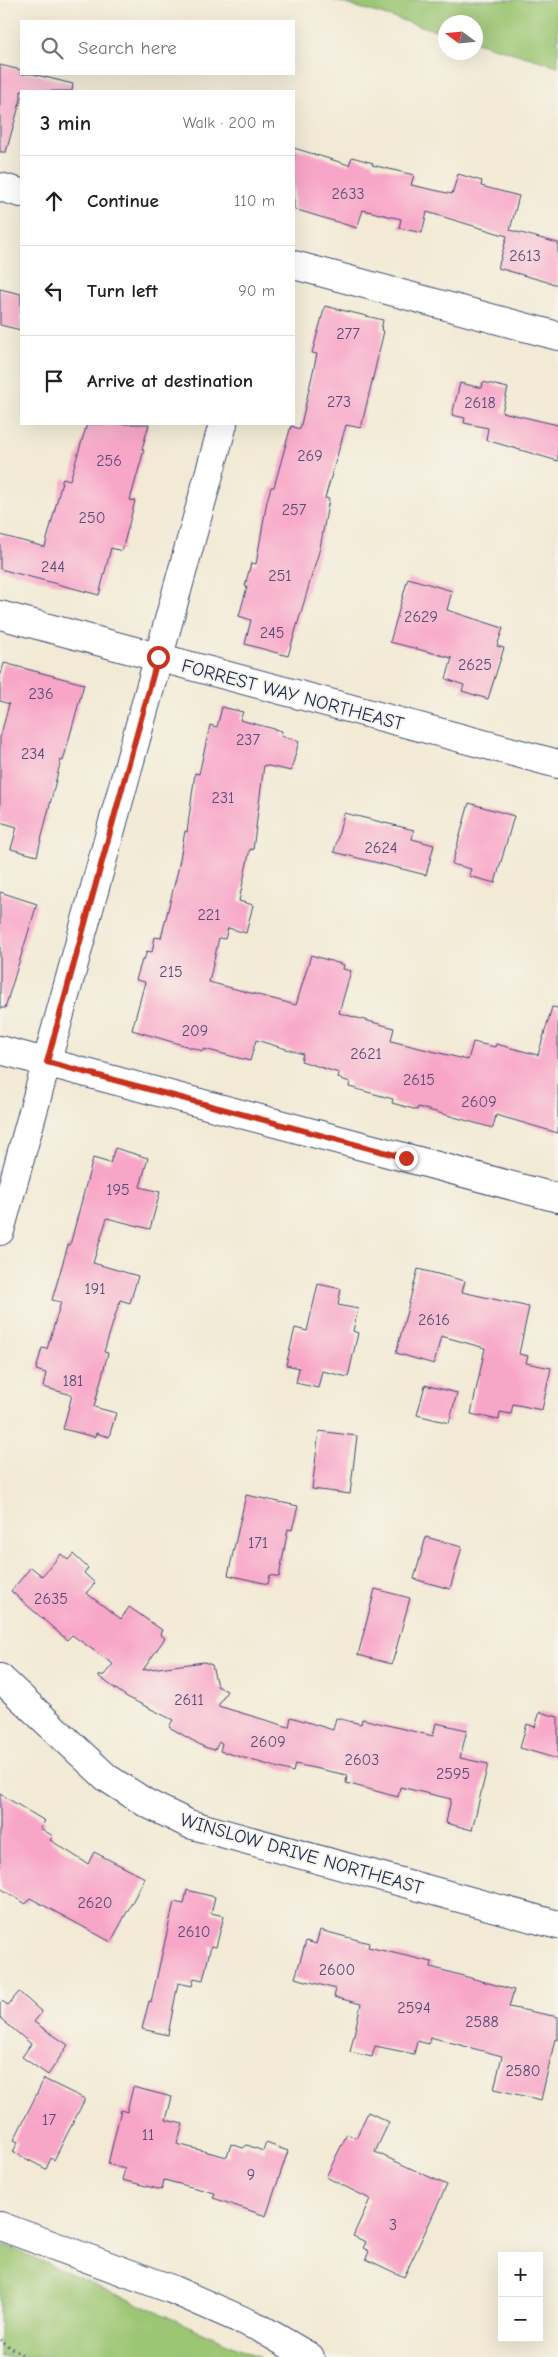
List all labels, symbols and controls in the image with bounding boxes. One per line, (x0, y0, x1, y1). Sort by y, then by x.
north arrow (438, 15, 483, 60)
search box (20, 20, 295, 75)
icon: search (38, 34, 66, 62)
text: Search here (78, 37, 177, 59)
text: 3 min (40, 111, 91, 135)
text: Walk · 200 m (183, 114, 275, 132)
house number: 2633 (331, 185, 365, 203)
icon: ahead (40, 187, 68, 215)
text: Continue (87, 190, 159, 212)
text: 110 m (234, 192, 275, 210)
house number: 2613 (509, 247, 541, 265)
icon: left (40, 277, 68, 305)
text: Turn left (87, 280, 158, 302)
text: 90 m (238, 282, 275, 300)
house number: 277 (336, 325, 360, 343)
icon: arrive (40, 367, 68, 395)
text: Arrive at destination (87, 370, 253, 392)
house number: 273 (327, 393, 351, 411)
house number: 2618 (464, 394, 496, 412)
house number: 269 (297, 447, 323, 465)
house number: 256 (96, 452, 122, 470)
house number: 257 (282, 501, 307, 519)
house number: 250 (79, 509, 105, 527)
house number: 244 (41, 558, 65, 576)
house number: 251 (268, 567, 292, 585)
house number: 2629 (404, 608, 438, 626)
house number: 245 (260, 624, 284, 642)
route start (147, 646, 170, 669)
street label: FORREST WAY NORTHEAST (179, 655, 406, 735)
house number: 2625 (458, 656, 492, 674)
house number: 236 (28, 685, 54, 703)
house number: 237 (236, 731, 260, 749)
house number: 234 (21, 745, 45, 763)
house number: 231 (212, 789, 234, 807)
house number: 2624 (364, 839, 398, 857)
house number: 221 (197, 906, 221, 924)
house number: 215 (159, 963, 183, 981)
house number: 209 (182, 1022, 208, 1040)
house number: 2621 (350, 1045, 382, 1063)
house number: 2615 (403, 1071, 435, 1089)
house number: 2609 (461, 1093, 497, 1111)
route end (395, 1147, 418, 1170)
house number: 195 (106, 1181, 130, 1199)
house number: 191 (84, 1280, 106, 1298)
house number: 2616 (418, 1311, 450, 1329)
house number: 181 (63, 1372, 83, 1390)
house number: 171 (248, 1534, 268, 1552)
house number: 2635 (34, 1590, 68, 1608)
house number: 2611 (174, 1691, 204, 1709)
house number: 2609 (250, 1733, 286, 1751)
house number: 2603 (345, 1751, 379, 1769)
house number: 2595 (436, 1765, 470, 1783)
street label: WINSLOW DRIVE NORTHEAST (178, 1809, 426, 1899)
house number: 2620 (77, 1894, 113, 1912)
house number: 2610 (177, 1923, 211, 1941)
house number: 2600 (319, 1961, 355, 1979)
house number: 2594 (397, 1999, 431, 2017)
house number: 2588 (465, 2013, 499, 2031)
house number: 2580 (505, 2062, 541, 2080)
house number: 17 (42, 2111, 56, 2129)
house number: 11 (142, 2126, 154, 2144)
house number: 9 (247, 2166, 255, 2184)
house number: 3 (389, 2216, 397, 2234)
map controls (498, 2252, 543, 2342)
button: + (498, 2252, 543, 2297)
button: − (498, 2297, 543, 2342)

